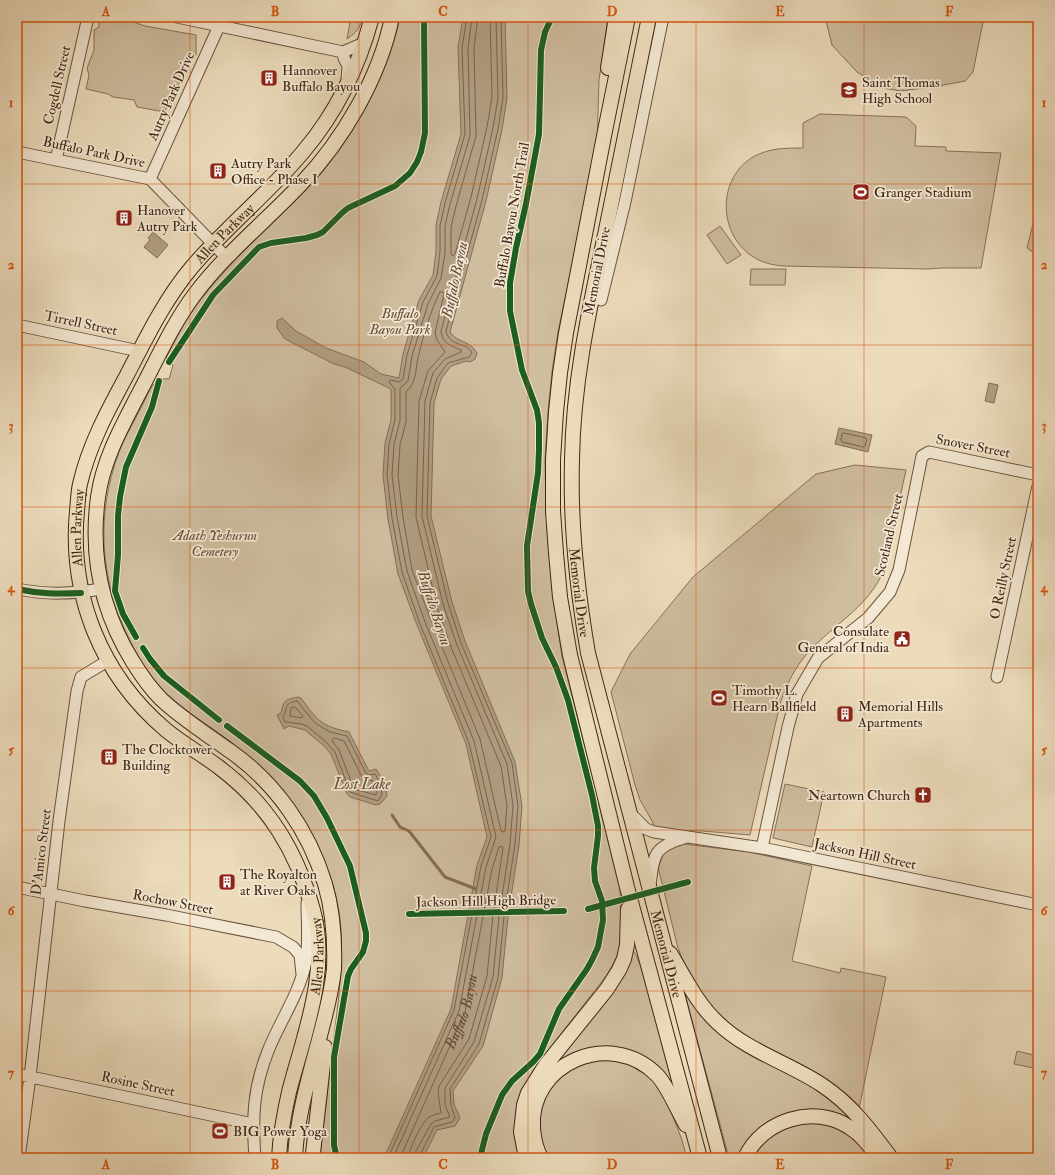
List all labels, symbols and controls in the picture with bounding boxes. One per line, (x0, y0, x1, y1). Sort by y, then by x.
text: A (101, 4, 111, 20)
text: B (271, 4, 279, 20)
text: C (438, 4, 448, 20)
text: D (607, 4, 618, 20)
text: E (775, 4, 785, 20)
text: F (945, 4, 954, 20)
street label: Cogdell Street (40, 43, 74, 126)
street label: Autry Park Drive (143, 49, 199, 144)
place label: Hannover Buffalo Bayou (282, 62, 360, 96)
building icon: Hannover Buffalo Bayou (259, 68, 279, 88)
place label: Saint Thomas High School (862, 74, 940, 107)
school or university icon: Saint Thomas High School (839, 80, 859, 100)
text: 1 (9, 95, 14, 111)
text: 1 (1042, 95, 1047, 111)
street label: Buffalo Park Drive (41, 133, 147, 171)
street label: Buffalo Bayou North Trail (491, 141, 534, 289)
place label: Autry Park Office - Phase I (230, 155, 318, 188)
building icon: Autry Park Office - Phase I (208, 161, 228, 181)
sports icon: Granger Stadium (851, 182, 871, 202)
place label: Granger Stadium (874, 184, 972, 201)
street label: Allen Parkway (190, 199, 259, 268)
place label: Hanover Autry Park (136, 202, 198, 236)
building icon: Hanover Autry Park (114, 208, 134, 228)
street label: Memorial Drive (580, 225, 614, 317)
water label: Buffalo Bayou (437, 240, 472, 321)
text: 2 (8, 257, 15, 273)
text: 2 (1041, 257, 1048, 273)
park label: Buffalo Bayou Park (369, 305, 431, 338)
street label: Tirrell Street (43, 307, 119, 339)
text: 3 (9, 418, 14, 434)
text: 3 (1042, 418, 1047, 434)
street label: Snover Street (934, 430, 1012, 462)
street label: Allen Parkway (67, 487, 89, 569)
street label: Scotland Street (871, 491, 907, 578)
park label: Adath Yeshurun Cemetery (171, 527, 258, 560)
street label: O Reilly Street (986, 535, 1021, 621)
street label: Memorial Drive (566, 547, 594, 639)
water label: Buffalo Bayou (413, 567, 455, 648)
text: 4 (6, 580, 15, 596)
text: 4 (1039, 580, 1048, 596)
place label: Consulate General of India (797, 623, 889, 656)
public building icon: Consulate General of India (892, 629, 912, 649)
place label: Timothy L. Hearn Ballfield (732, 682, 816, 715)
sports icon: Timothy L. Hearn Ballfield (709, 688, 729, 708)
place label: Memorial Hills Apartments (857, 698, 943, 732)
building icon: Memorial Hills Apartments (835, 704, 855, 724)
place label: The Clocktower Building (122, 741, 213, 774)
text: 5 (8, 742, 14, 758)
text: 5 (1041, 742, 1047, 758)
building icon: The Clocktower Building (99, 747, 119, 767)
water label: Lost Lake (332, 775, 392, 794)
church icon: Neartown Church (913, 785, 933, 805)
place label: Neartown Church (808, 787, 911, 804)
street label: D'Amico Street (27, 807, 55, 896)
street label: Jackson Hill Street (811, 835, 918, 873)
place label: The Royalton at River Oaks (240, 866, 317, 899)
building icon: The Royalton at River Oaks (217, 872, 237, 892)
street label: Rochow Street (131, 886, 215, 918)
street label: Jackson Hill High Bridge (415, 891, 556, 911)
text: 6 (8, 903, 16, 919)
text: 6 (1041, 903, 1049, 919)
street label: Memorial Drive (647, 908, 686, 1000)
street label: Allen Parkway (306, 915, 327, 997)
water label: Buffalo Bayou (440, 973, 481, 1053)
text: 7 (8, 1065, 15, 1081)
text: 7 (1041, 1065, 1048, 1081)
street label: Rosine Street (100, 1068, 177, 1100)
sports icon: BIG Power Yoga (210, 1121, 230, 1141)
place label: BIG Power Yoga (233, 1123, 327, 1140)
text: A (101, 1157, 111, 1173)
text: B (271, 1157, 279, 1173)
text: C (438, 1157, 448, 1173)
text: D (607, 1157, 618, 1173)
text: E (775, 1157, 785, 1173)
text: F (945, 1157, 954, 1173)

